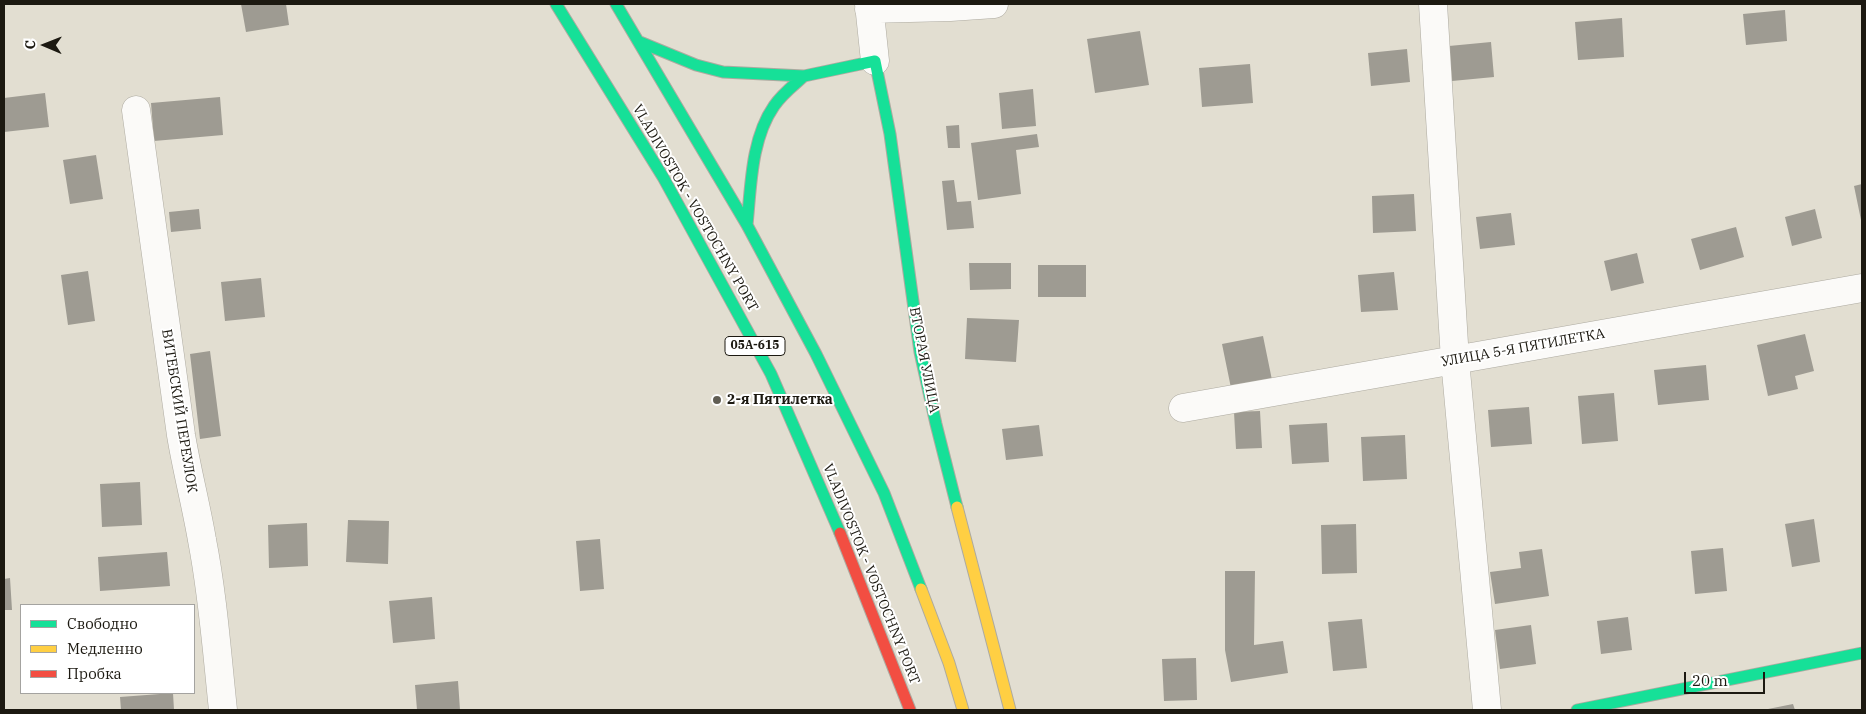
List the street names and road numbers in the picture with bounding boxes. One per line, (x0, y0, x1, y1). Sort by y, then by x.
street label: VLADIVOSTOK - VOSTOCHNY PORT (629, 101, 761, 315)
street label: ВТОРАЯ УЛИЦА (905, 306, 943, 414)
street label: УЛИЦА 5-Я ПЯТИЛЕТКА (1440, 325, 1606, 371)
street label: ВИТЕБСКИЙ ПЕРЕУЛОК (158, 328, 200, 494)
road number: 05А-615 (725, 336, 785, 356)
street label: VLADIVOSTOK - VOSTOCHNY PORT (819, 461, 923, 687)

